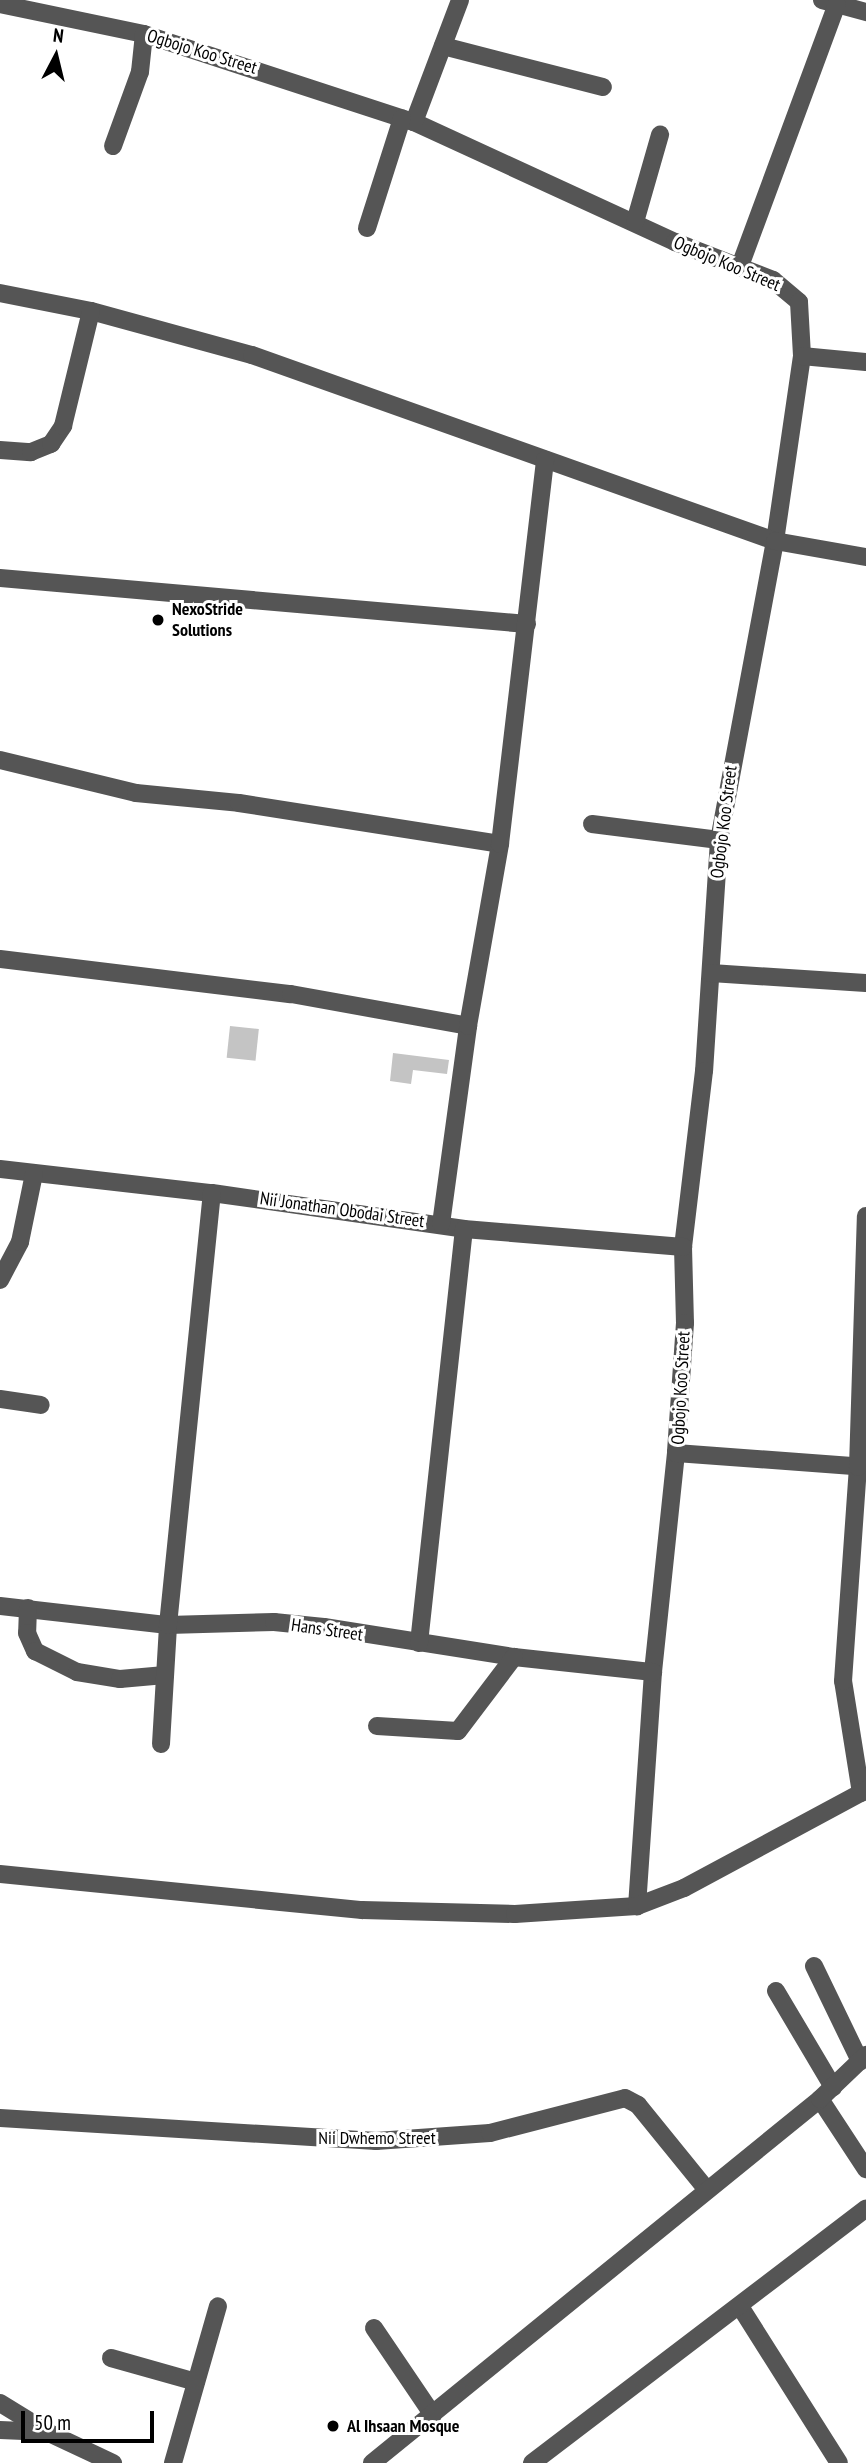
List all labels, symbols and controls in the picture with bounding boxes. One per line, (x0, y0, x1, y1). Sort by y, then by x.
north arrow (21, 21, 91, 91)
text: N (52, 23, 65, 48)
street label: Ogbojo Koo Street (145, 25, 259, 79)
street label: Ogbojo Koo Street (671, 232, 783, 296)
place label: NexoStride Solutions (172, 599, 243, 642)
marker: NexoStride Solutions (150, 612, 166, 628)
street label: Ogbojo Koo Street (706, 764, 742, 880)
street label: Nii Jonathan Obodai Street (258, 1188, 426, 1232)
street label: Ogbojo Koo Street (667, 1331, 695, 1445)
street label: Hans Street (290, 1614, 364, 1646)
street label: Nii Dwhemo Street (318, 2127, 436, 2149)
scale bar (24, 2396, 158, 2440)
text: 50 m (34, 2409, 71, 2436)
place label: Al Ihsaan Mosque (347, 2415, 459, 2437)
marker: Al Ihsaan Mosque (325, 2418, 341, 2434)

